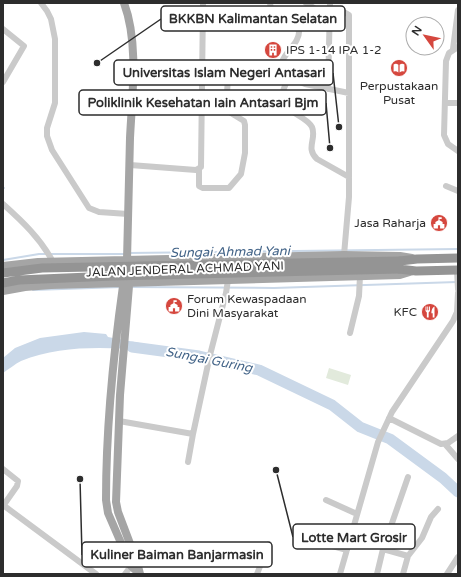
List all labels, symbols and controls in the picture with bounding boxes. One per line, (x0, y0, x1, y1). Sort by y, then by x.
callout: BKKBN Kalimantan Selatan (161, 6, 345, 31)
text: BKKBN Kalimantan Selatan (169, 11, 337, 27)
north arrow (405, 16, 445, 56)
text: N (409, 24, 425, 38)
building icon: IPS 1-14 IPA 1-2 (263, 40, 283, 60)
place label: IPS 1-14 IPA 1-2 (286, 43, 382, 57)
library icon: Perpustakaan Pusat (389, 58, 409, 78)
callout: Universitas Islam Negeri Antasari (114, 60, 333, 85)
text: Universitas Islam Negeri Antasari (122, 65, 326, 81)
place label: Perpustakaan Pusat (360, 79, 438, 107)
callout: Poliklinik Kesehatan Iain Antasari Bjm (79, 90, 326, 115)
text: Poliklinik Kesehatan Iain Antasari Bjm (88, 95, 319, 111)
public building icon: Jasa Raharja (429, 213, 449, 233)
place label: Jasa Raharja (354, 216, 426, 230)
water label: Sungai Ahmad Yani (170, 243, 292, 261)
street label: JALAN JENDERAL ACHMAD YANI (86, 259, 284, 279)
place label: Forum Kewaspadaan Dini Masyarakat (187, 292, 307, 320)
public building icon: Forum Kewaspadaan Dini Masyarakat (164, 296, 184, 316)
restaurant icon: KFC (420, 302, 440, 322)
place label: KFC (394, 305, 417, 319)
water label: Sungai Guring (164, 344, 254, 376)
callout: Lotte Mart Grosir (293, 524, 415, 549)
text: Lotte Mart Grosir (301, 530, 408, 546)
callout: Kuliner Baiman Banjarmasin (82, 542, 272, 567)
text: Kuliner Baiman Banjarmasin (90, 547, 264, 563)

